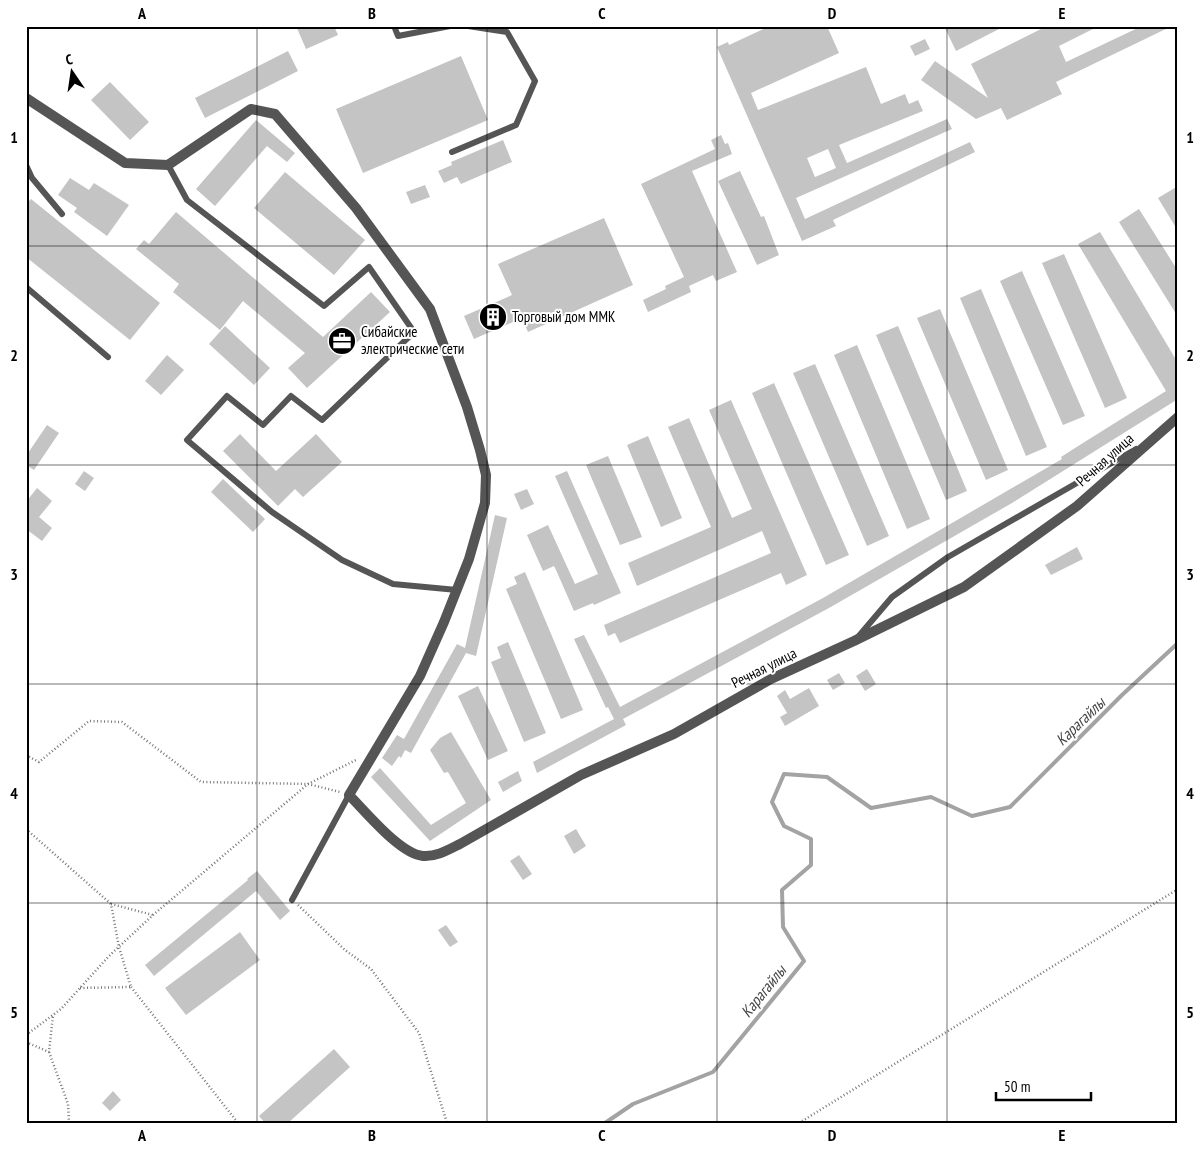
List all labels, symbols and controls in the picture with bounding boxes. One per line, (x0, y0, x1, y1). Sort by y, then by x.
text: A (137, 3, 147, 23)
text: B (368, 3, 376, 23)
text: C (598, 3, 606, 23)
text: D (828, 3, 837, 23)
text: E (1059, 3, 1066, 23)
north arrow (48, 48, 98, 98)
text: С (64, 50, 75, 69)
text: 1 (10, 127, 18, 147)
text: 1 (1186, 127, 1194, 147)
building icon: Торговый дом ММК (478, 302, 508, 332)
place label: Торговый дом ММК (512, 307, 616, 326)
place label: Сибайские электрические сети (361, 322, 464, 358)
office icon: Сибайские электрические сети (327, 326, 357, 356)
text: 2 (10, 345, 18, 365)
text: 2 (1186, 345, 1194, 365)
street label: Речная улица (1072, 429, 1137, 490)
text: 3 (10, 564, 18, 584)
text: 3 (1186, 564, 1194, 584)
street label: Речная улица (728, 643, 800, 692)
water label: Карагайлы (1051, 692, 1110, 749)
text: 4 (10, 783, 18, 803)
text: 4 (1186, 783, 1194, 803)
water label: Карагайлы (736, 960, 791, 1021)
text: 5 (10, 1002, 18, 1022)
text: 5 (1186, 1002, 1194, 1022)
scale bar (996, 1069, 1092, 1101)
text: 50 m (1004, 1077, 1030, 1096)
text: A (137, 1125, 147, 1145)
text: B (368, 1125, 376, 1145)
text: C (598, 1125, 606, 1145)
text: D (828, 1125, 837, 1145)
text: E (1059, 1125, 1066, 1145)

